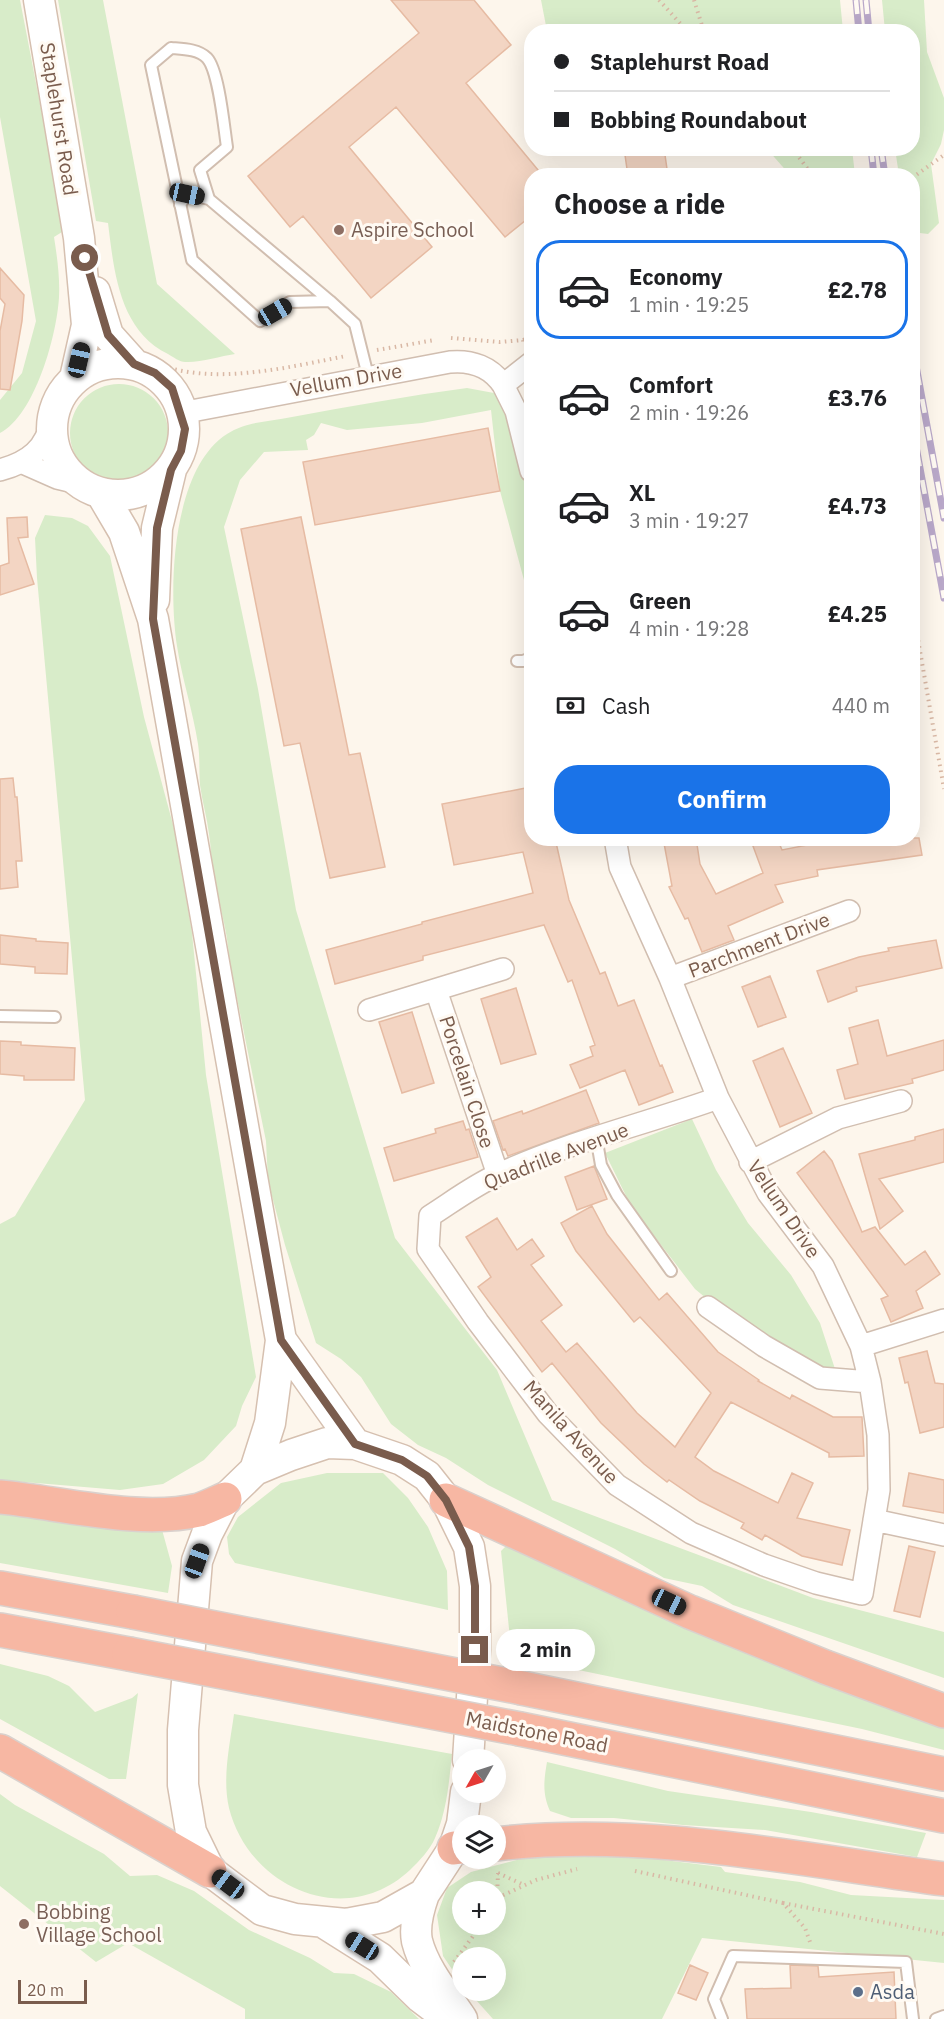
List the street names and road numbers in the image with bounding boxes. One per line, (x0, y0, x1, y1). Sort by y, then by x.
street label: Staplehurst Road (34, 40, 85, 197)
street label: Vellum Drive (288, 356, 404, 403)
street label: Parchment Drive (684, 905, 833, 984)
street label: Porcelain Close (433, 1012, 502, 1152)
street label: Quadrille Avenue (479, 1115, 632, 1196)
street label: Vellum Drive (742, 1154, 827, 1263)
street label: Manila Avenue (518, 1374, 625, 1489)
street label: Maidstone Road (464, 1704, 611, 1759)

